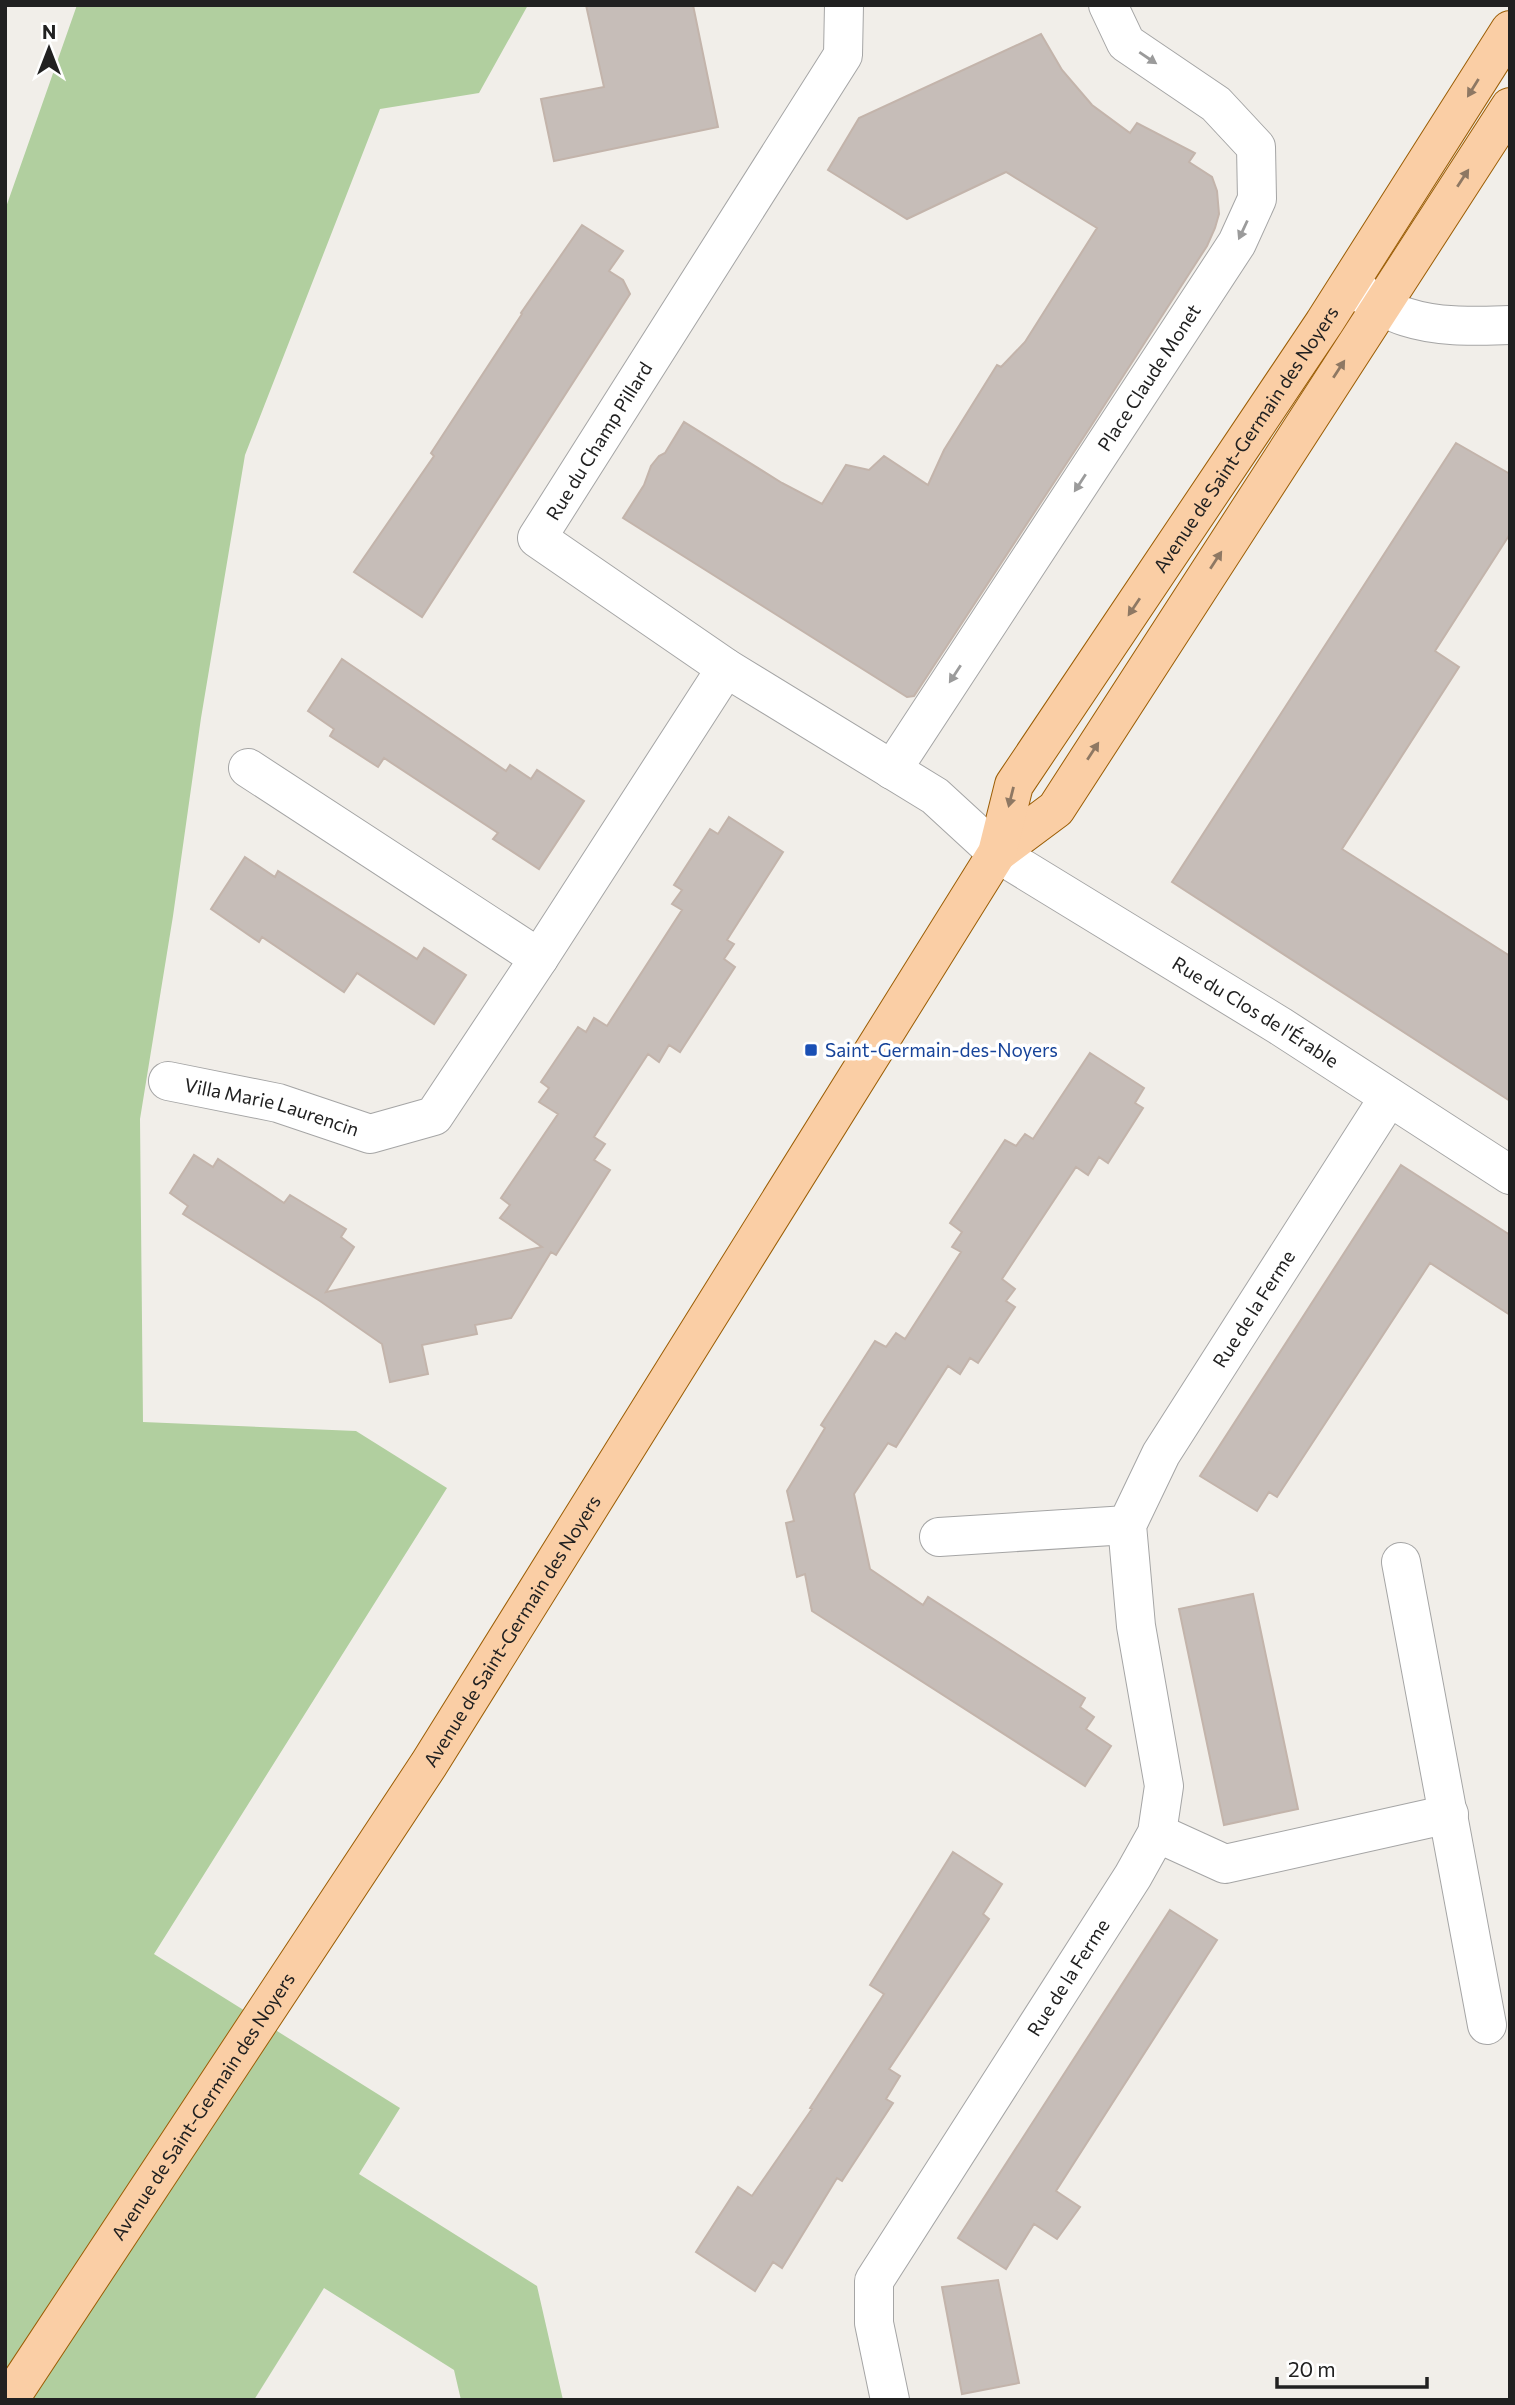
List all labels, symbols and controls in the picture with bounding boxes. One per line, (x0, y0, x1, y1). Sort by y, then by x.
north arrow (14, 14, 84, 84)
text: N (42, 20, 56, 43)
one-way arrow (1139, 51, 1157, 65)
one-way arrow (1467, 78, 1480, 98)
one-way arrow (1457, 168, 1470, 188)
one-way arrow (1237, 220, 1249, 240)
street label: Place Claude Monet (1092, 299, 1205, 455)
street label: Avenue de Saint-Germain des Noyers (1148, 302, 1343, 577)
street label: Rue du Champ Pillard (541, 357, 657, 524)
one-way arrow (1333, 359, 1346, 378)
one-way arrow (1073, 473, 1086, 493)
one-way arrow (1210, 550, 1223, 570)
one-way arrow (1128, 597, 1141, 616)
one-way arrow (949, 664, 962, 683)
one-way arrow (1087, 742, 1100, 761)
one-way arrow (1005, 786, 1016, 808)
street label: Rue du Clos de l'Érable (1169, 951, 1343, 1072)
place label: Saint-Germain-des-Noyers (825, 1038, 1058, 1061)
marker: Saint-Germain-des-Noyers (803, 1042, 819, 1058)
street label: Villa Marie Laurencin (182, 1073, 362, 1141)
street label: Rue de la Ferme (1207, 1246, 1299, 1371)
street label: Avenue de Saint-Germain des Noyers (418, 1490, 605, 1771)
street label: Rue de la Ferme (1022, 1914, 1114, 2040)
street label: Avenue de Saint-Germain des Noyers (106, 1968, 299, 2244)
scale bar (1277, 2346, 1428, 2390)
text: 20 m (1288, 2356, 1336, 2381)

